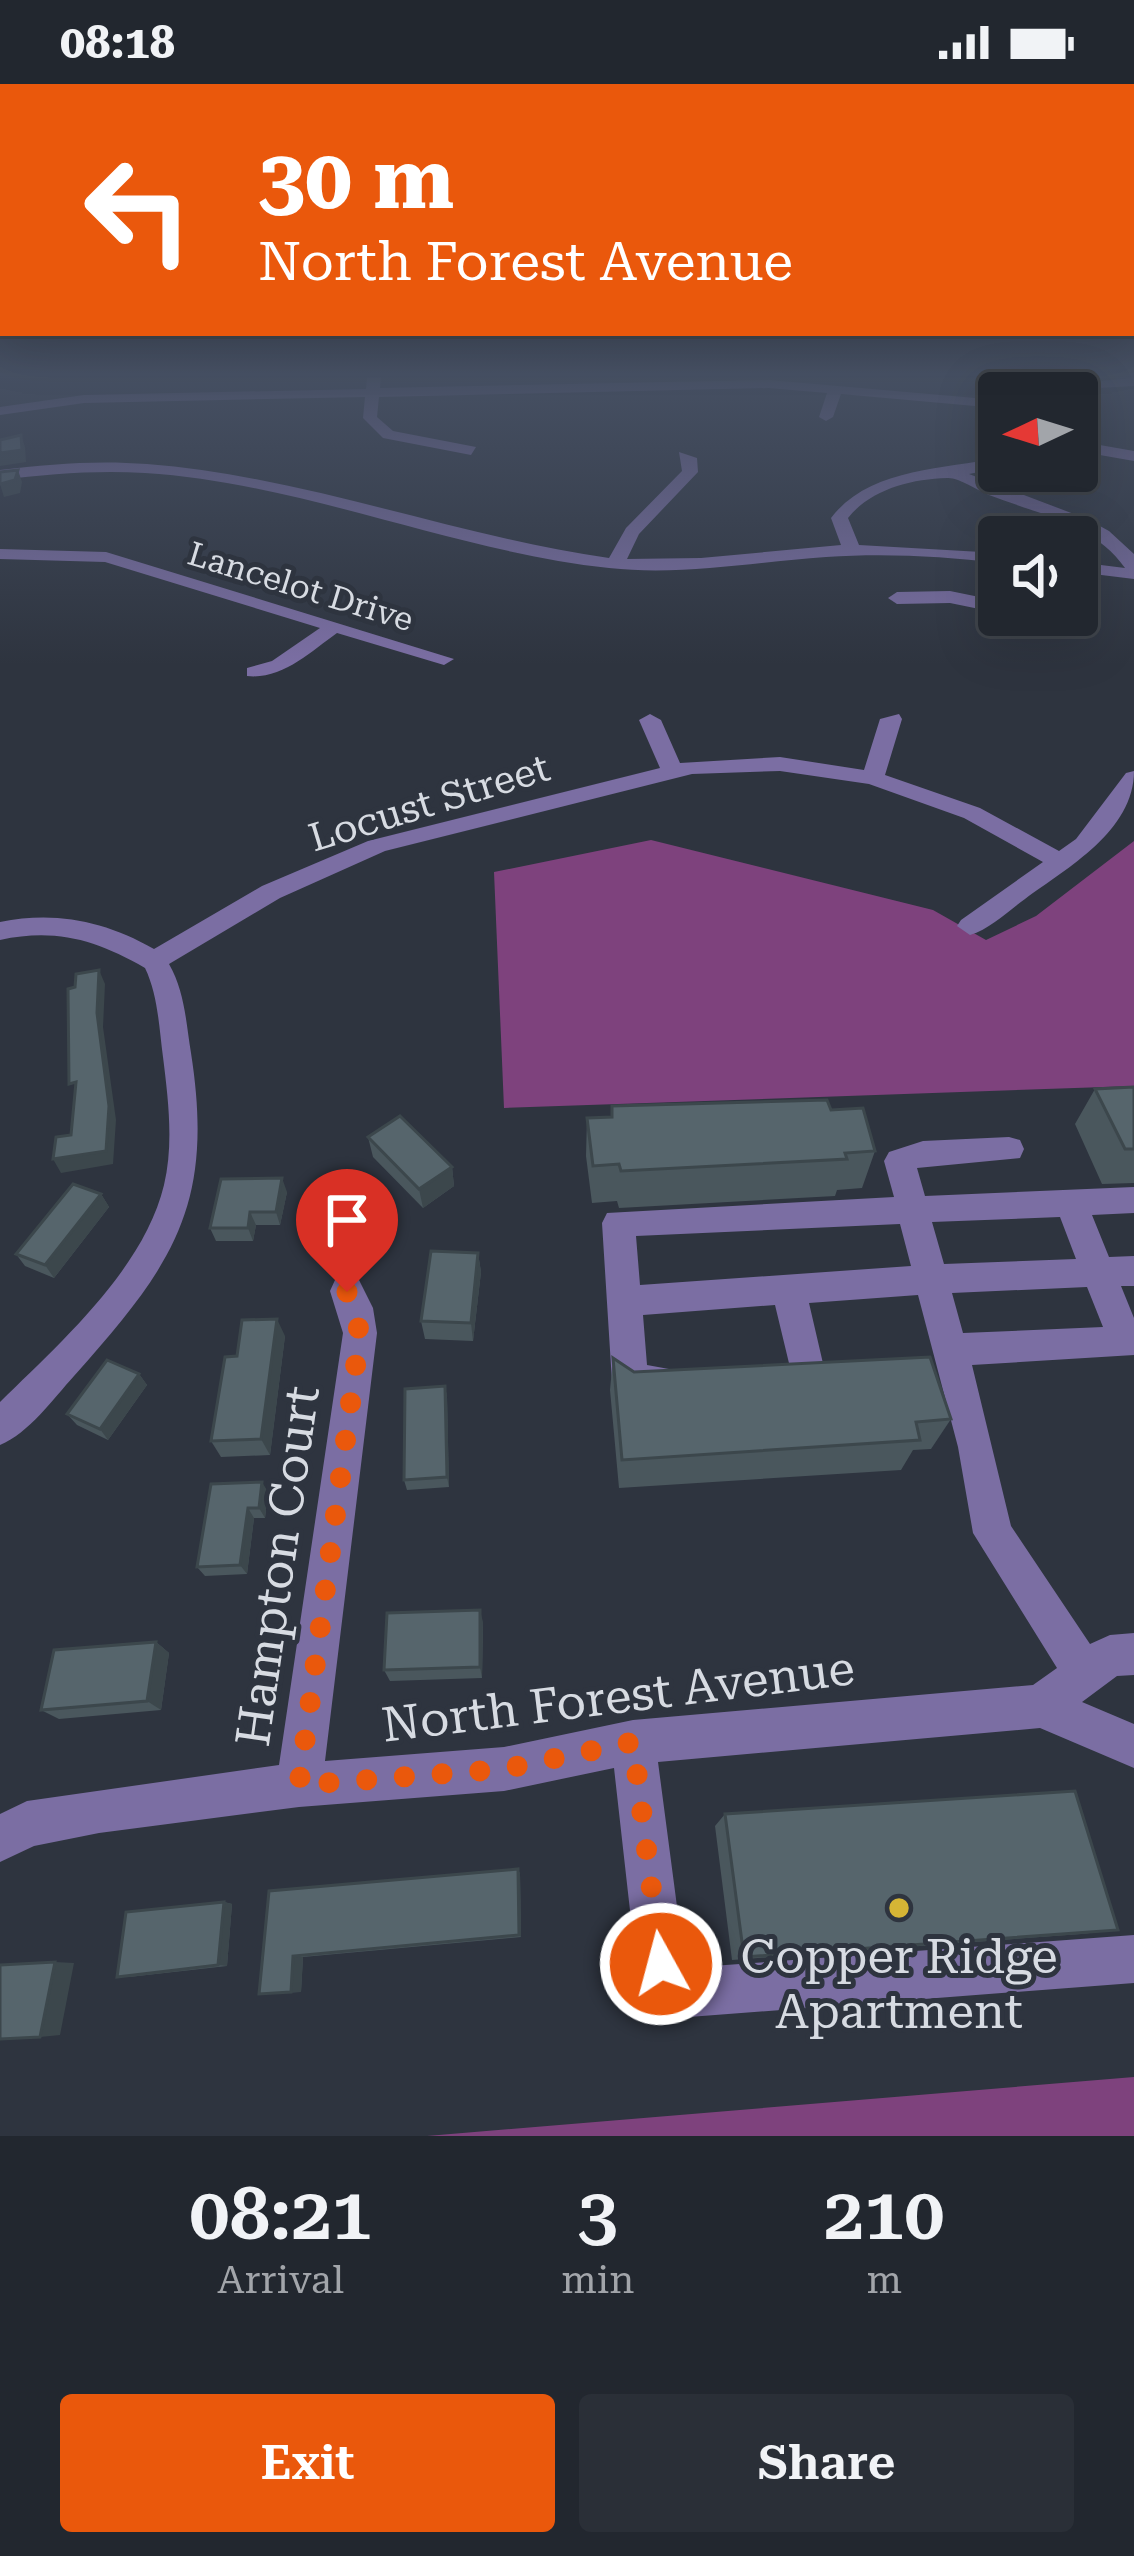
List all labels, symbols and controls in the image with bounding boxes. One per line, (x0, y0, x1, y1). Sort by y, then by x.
text: 08:18 (60, 16, 175, 69)
text: 30 m (258, 130, 454, 228)
icon: left (60, 132, 216, 288)
text: North Forest Avenue (258, 230, 793, 293)
north arrow (978, 372, 1098, 492)
map controls (978, 372, 1098, 636)
button: sound (978, 516, 1098, 636)
street label: Lancelot Drive (184, 534, 418, 639)
street label: Locust Street (303, 745, 555, 861)
pin (296, 1169, 398, 1292)
icon: arrive (314, 1187, 380, 1253)
street label: Hampton Court (225, 1382, 331, 1750)
street label: North Forest Avenue (379, 1640, 858, 1754)
marker: Copper Ridge Apartment (886, 1895, 912, 1921)
position arrow (598, 1901, 724, 2027)
place label: Copper Ridge Apartment (741, 1929, 1058, 2040)
text: 08:21 (189, 2172, 372, 2257)
text: 3 (578, 2172, 618, 2257)
text: 210 (824, 2172, 945, 2257)
text: Arrival (217, 2257, 344, 2303)
text: min (561, 2257, 634, 2303)
text: m (866, 2257, 902, 2303)
button: Exit (60, 2394, 555, 2532)
button: Share (579, 2394, 1074, 2532)

